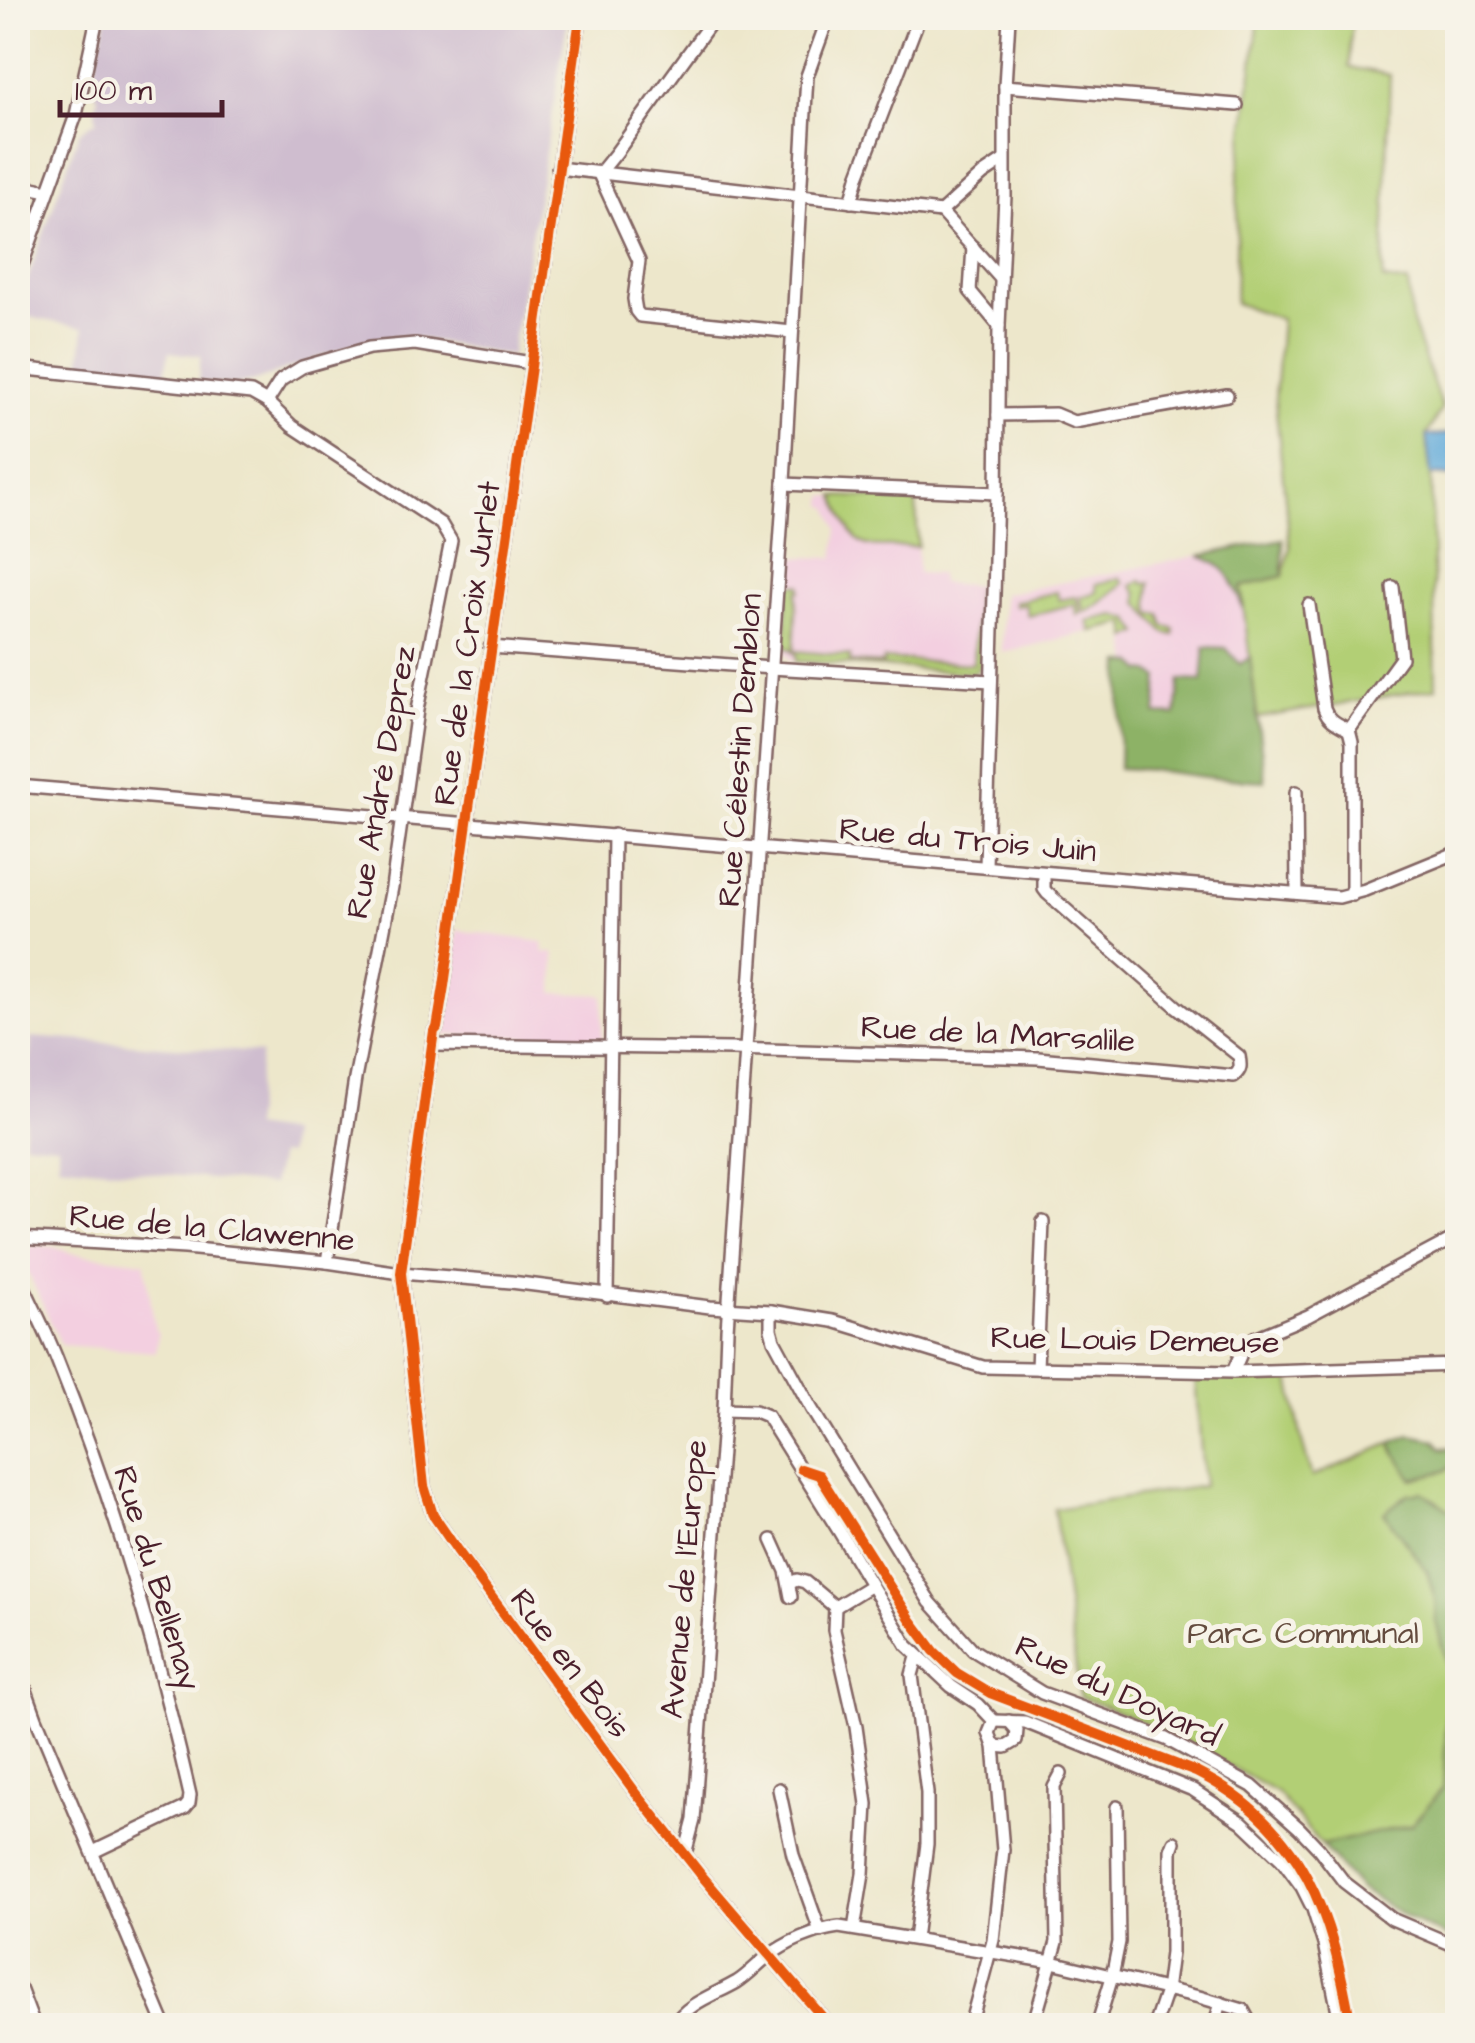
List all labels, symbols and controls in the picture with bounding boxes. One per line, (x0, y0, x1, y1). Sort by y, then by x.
scale bar (60, 55, 222, 117)
text: 100 m (75, 70, 153, 112)
street label: Rue de la Croix Jurlet (422, 478, 513, 808)
street label: Rue Célestin Demblon (707, 592, 774, 908)
street label: Rue André Deprez (335, 642, 428, 922)
street label: Rue du Trois Juin (837, 807, 1098, 874)
street label: Rue de la Marsalile (860, 1005, 1136, 1064)
street label: Rue de la Clawenne (67, 1194, 356, 1263)
street label: Rue Louis Demeuse (990, 1315, 1280, 1366)
street label: Avenue de l'Europe (650, 1438, 719, 1720)
street label: Rue du Bellenay (101, 1461, 212, 1696)
street label: Rue en Bois (499, 1580, 641, 1748)
park label: Parc Communal (1187, 1611, 1419, 1656)
street label: Rue du Doyard (1008, 1624, 1227, 1759)

